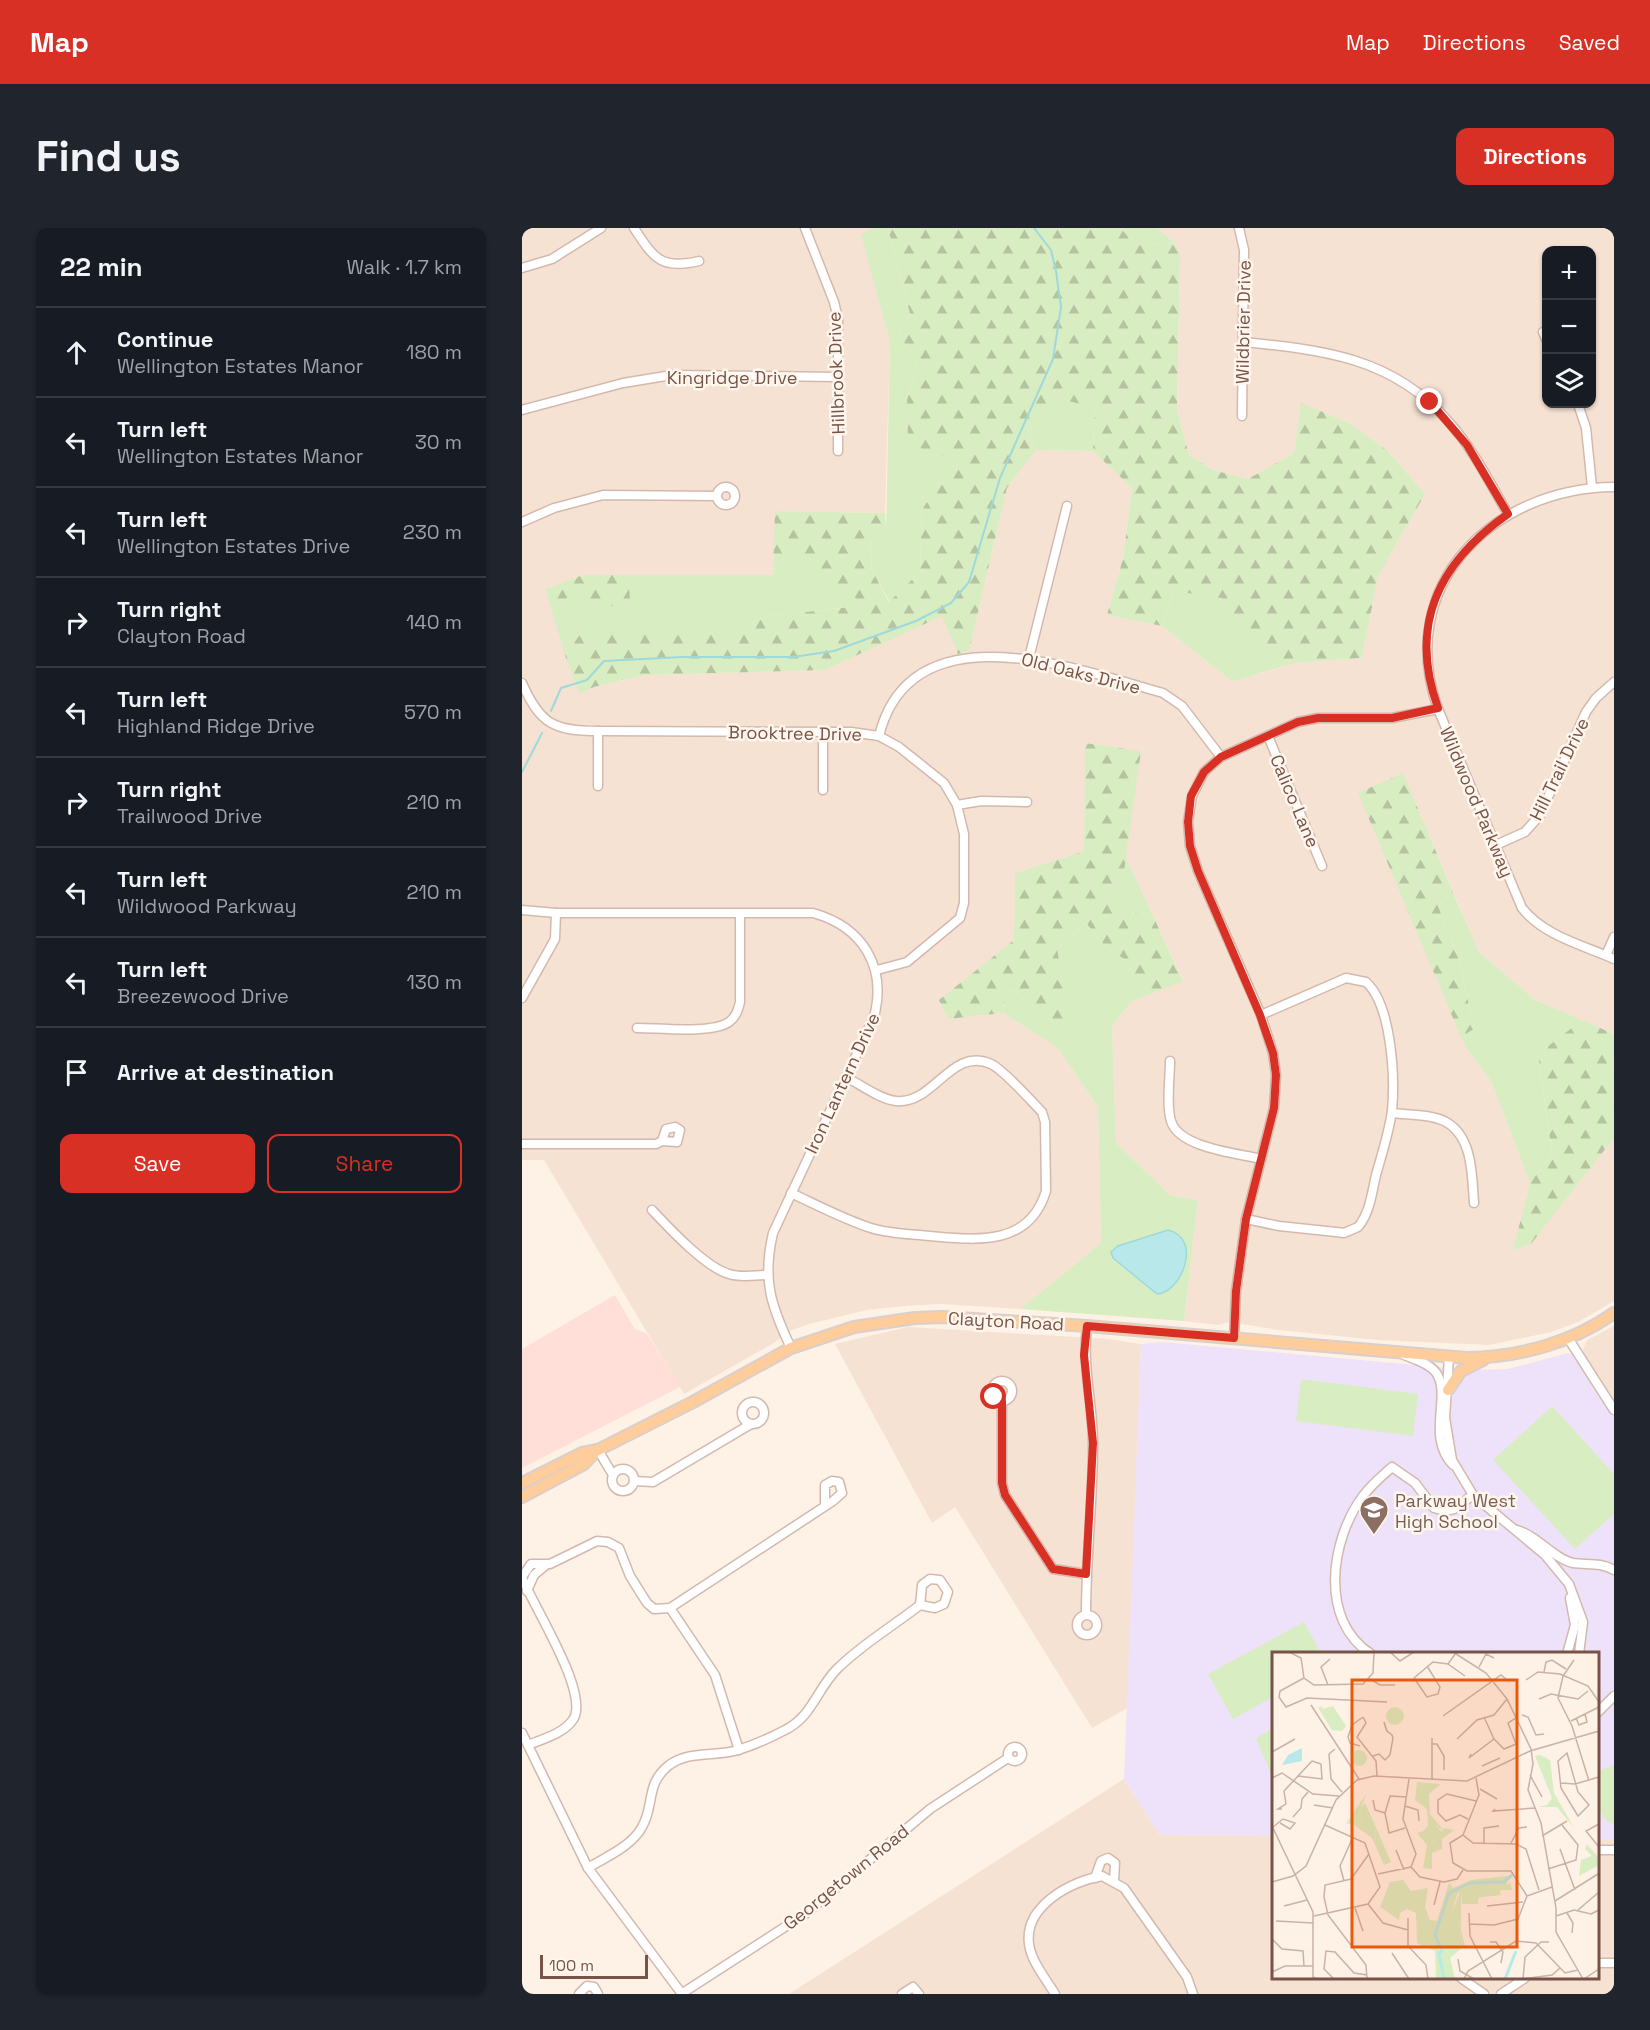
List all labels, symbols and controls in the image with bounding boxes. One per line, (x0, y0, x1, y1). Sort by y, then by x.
text: Map (30, 24, 89, 60)
text: Map (1346, 29, 1390, 56)
text: Directions (1423, 29, 1526, 56)
text: Saved (1559, 29, 1620, 56)
button: Directions (1456, 128, 1614, 185)
text: Find us (36, 130, 181, 183)
map controls (1542, 246, 1596, 408)
button: + (1542, 246, 1596, 300)
text: 22 min (60, 250, 143, 284)
text: Walk · 1.7 km (346, 254, 462, 280)
street label: Wildbrier Drive (1230, 260, 1256, 384)
button: − (1542, 300, 1596, 354)
street label: Hillbrook Drive (822, 311, 850, 435)
text: Continue (117, 325, 213, 353)
icon: ahead (60, 336, 93, 369)
text: 180 m (406, 339, 462, 365)
text: Wellington Estates Manor (117, 353, 363, 379)
button: layers (1542, 354, 1596, 408)
street label: Kingridge Drive (667, 366, 797, 389)
route end (1416, 388, 1442, 414)
text: Turn left (117, 415, 207, 443)
icon: left (60, 426, 93, 459)
text: 30 m (415, 429, 462, 455)
text: Wellington Estates Manor (117, 443, 363, 469)
text: Turn left (117, 505, 207, 533)
icon: left (60, 516, 93, 549)
text: 230 m (403, 519, 462, 545)
text: Wellington Estates Drive (117, 533, 350, 559)
text: Turn right (117, 595, 222, 623)
icon: right (60, 606, 93, 639)
text: 140 m (406, 609, 462, 635)
text: Clayton Road (117, 623, 246, 649)
street label: Old Oaks Drive (1019, 647, 1143, 699)
text: Turn left (117, 685, 207, 713)
icon: left (60, 696, 93, 729)
text: 570 m (404, 699, 462, 725)
text: Highland Ridge Drive (117, 713, 315, 739)
street label: Hill Trail Drive (1524, 714, 1594, 824)
street label: Brooktree Drive (728, 720, 862, 746)
street label: Wildwood Parkway (1435, 723, 1519, 881)
street label: Calico Lane (1265, 751, 1325, 851)
text: Turn right (117, 775, 222, 803)
icon: right (60, 786, 93, 819)
text: 210 m (406, 789, 462, 815)
text: Trailwood Drive (117, 803, 262, 829)
text: Turn left (117, 865, 207, 893)
icon: left (60, 876, 93, 909)
text: 210 m (406, 879, 462, 905)
text: Wildwood Parkway (117, 893, 297, 919)
text: Turn left (117, 955, 207, 983)
icon: left (60, 966, 93, 999)
text: 130 m (406, 969, 462, 995)
text: Breezewood Drive (117, 983, 289, 1009)
street label: Iron Lantern Drive (799, 1009, 885, 1157)
icon: arrive (60, 1056, 93, 1089)
text: Arrive at destination (117, 1058, 334, 1086)
button: Save (60, 1134, 255, 1193)
button: Share (267, 1134, 462, 1193)
street label: Clayton Road (947, 1306, 1065, 1336)
route start (980, 1383, 1006, 1409)
place label: Parkway West High School (1395, 1489, 1516, 1533)
school or university icon: Parkway West High School (1358, 1494, 1390, 1536)
inset map (1272, 1652, 1599, 1979)
street label: Georgetown Road (778, 1819, 914, 1935)
scale bar (540, 1952, 648, 1980)
text: 100 m (549, 1955, 594, 1976)

